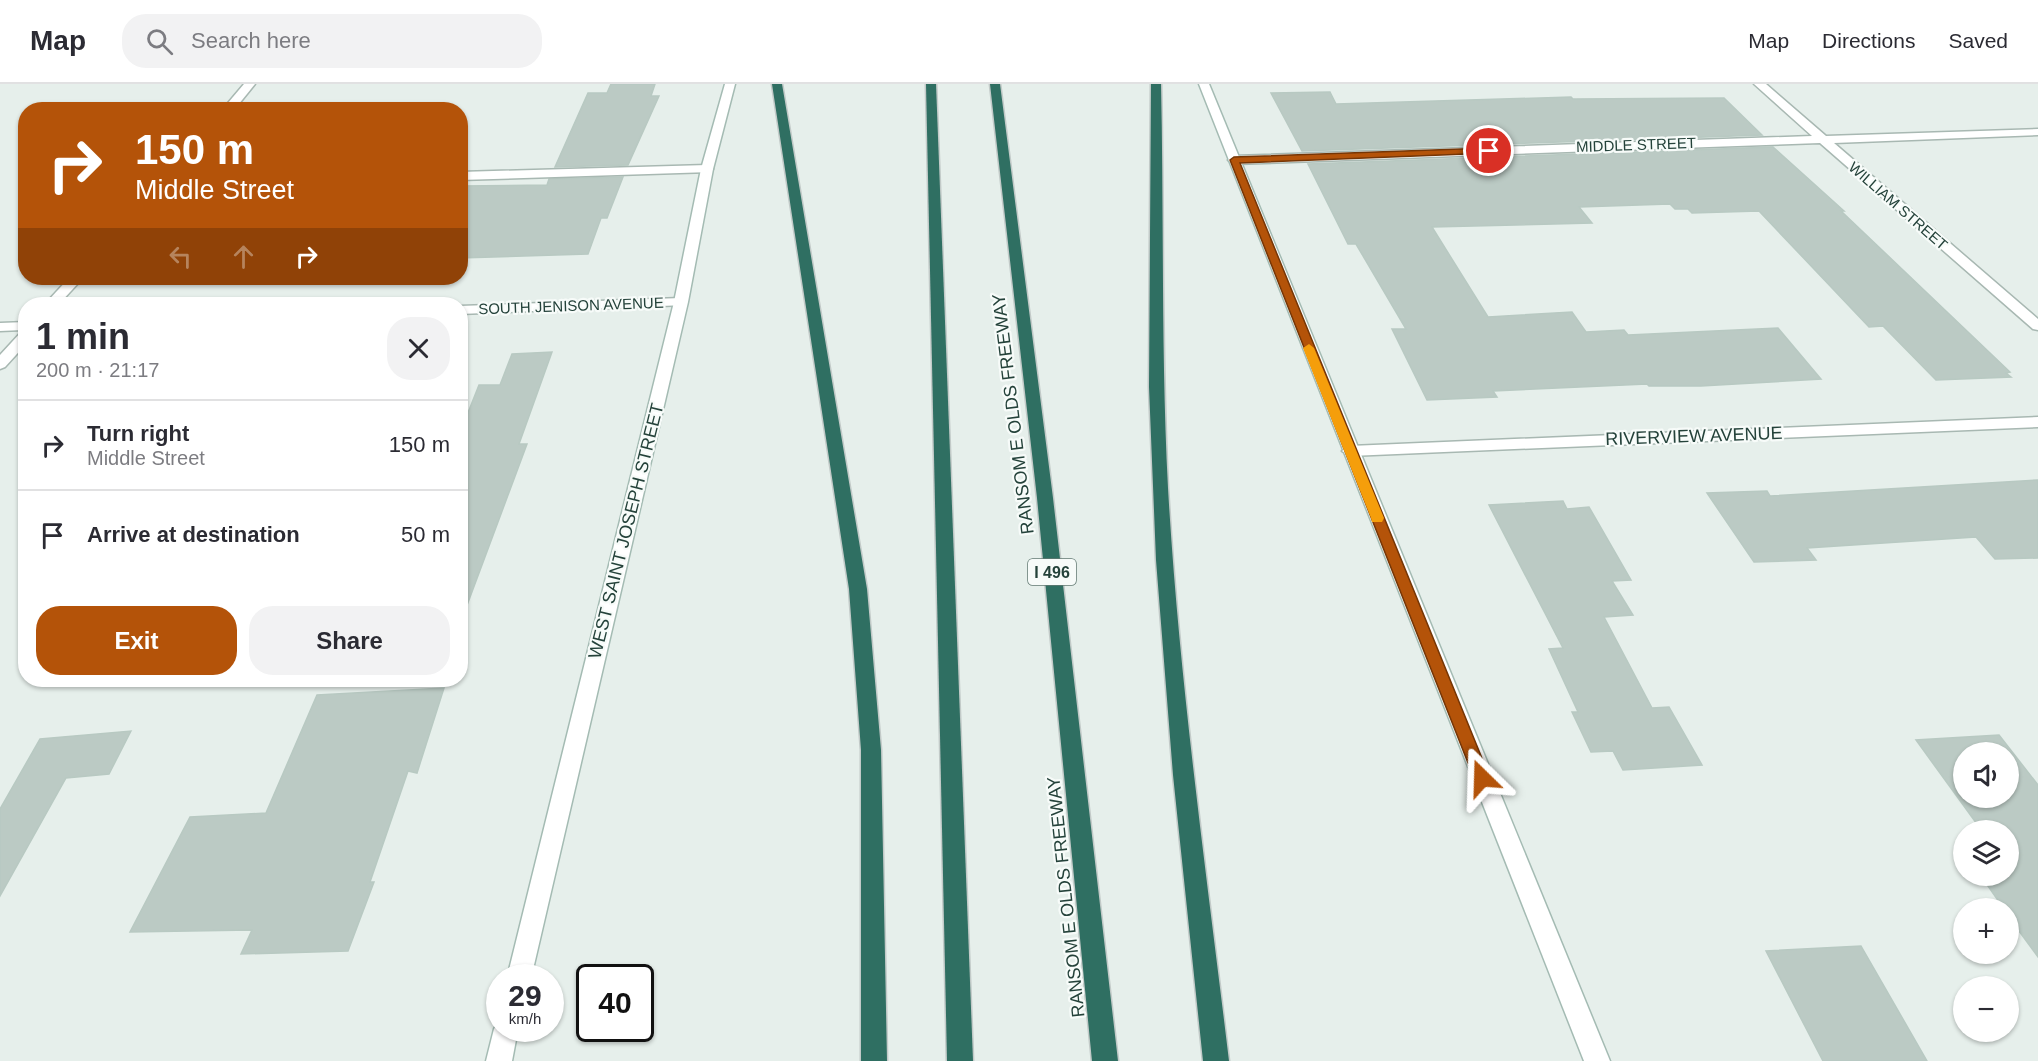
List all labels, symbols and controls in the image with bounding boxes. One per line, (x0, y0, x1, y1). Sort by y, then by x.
search box (122, 14, 542, 68)
text: Map (30, 25, 86, 56)
icon: search (143, 25, 176, 58)
text: Search here (191, 28, 311, 53)
text: Map (1748, 29, 1789, 52)
text: Directions (1822, 29, 1915, 52)
text: Saved (1948, 29, 2008, 52)
pin (1463, 125, 1514, 176)
icon: right (36, 126, 114, 204)
text: 150 m (135, 126, 254, 173)
icon: arrive (1472, 134, 1505, 167)
street label: MIDDLE STREET (1576, 134, 1696, 155)
street label: WILLIAM STREET (1846, 158, 1951, 253)
text: Middle Street (135, 175, 294, 205)
icon: left (164, 240, 197, 273)
icon: ahead (227, 240, 260, 273)
icon: right (290, 240, 323, 273)
street label: RANSOM E OLDS FREEWAY (988, 293, 1038, 535)
street label: SOUTH JENISON AVENUE (478, 294, 664, 317)
text: 1 min (36, 316, 130, 357)
button: close (387, 317, 450, 380)
text: 200 m · 21:17 (36, 359, 159, 381)
street label: WEST SAINT JOSEPH STREET (585, 401, 667, 661)
text: Turn right (87, 421, 189, 446)
street label: RIVERVIEW AVENUE (1605, 423, 1783, 449)
icon: right (36, 429, 69, 462)
text: 150 m (389, 432, 450, 457)
text: Middle Street (87, 447, 205, 469)
icon: arrive (36, 519, 69, 552)
text: Arrive at destination (87, 522, 300, 547)
text: 50 m (401, 522, 450, 547)
road number: I 496 (1028, 559, 1076, 585)
button: Exit (36, 606, 237, 675)
button: Share (249, 606, 450, 675)
map controls (1953, 742, 2019, 1042)
button: sound (1953, 742, 2019, 808)
position arrow (1450, 746, 1514, 810)
street label: RANSOM E OLDS FREEWAY (1043, 776, 1089, 1018)
button: layers (1953, 820, 2019, 886)
button: + (1953, 898, 2019, 964)
speed limit sign: 40 (576, 964, 654, 1042)
button: − (1953, 976, 2019, 1042)
text: 29 (508, 979, 542, 1012)
text: km/h (509, 1010, 541, 1027)

